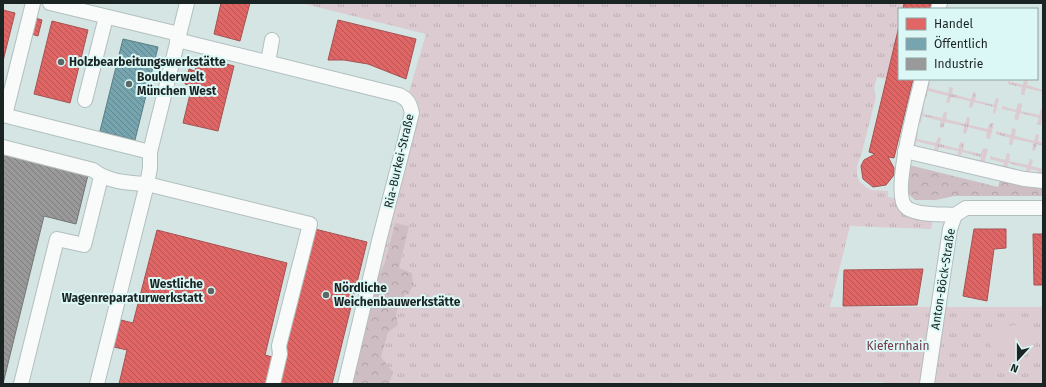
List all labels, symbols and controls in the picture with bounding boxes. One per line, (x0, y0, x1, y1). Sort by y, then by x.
legend (898, 8, 1038, 80)
text: Handel (934, 17, 973, 31)
text: Öffentlich (934, 35, 988, 51)
place label: Holzbearbeitungswerkstätte (69, 55, 226, 69)
marker: Holzbearbeitungswerkstätte (56, 57, 66, 67)
text: Industrie (934, 57, 983, 71)
place label: Boulderwelt München West (137, 70, 217, 98)
marker: Boulderwelt München West (124, 79, 134, 89)
street label: Ria-Burkei-Straße (381, 112, 417, 210)
street label: Anton-Böck-Straße (928, 227, 958, 331)
place label: Westliche Wagenreparaturwerkstatt (62, 277, 203, 305)
place label: Nördliche Weichenbauwerkstätte (334, 281, 461, 309)
marker: Westliche Wagenreparaturwerkstatt (206, 286, 216, 296)
marker: Nördliche Weichenbauwerkstätte (321, 290, 331, 300)
park label: Kiefernhain (866, 339, 930, 353)
north arrow (998, 339, 1038, 379)
text: N (1009, 360, 1020, 375)

